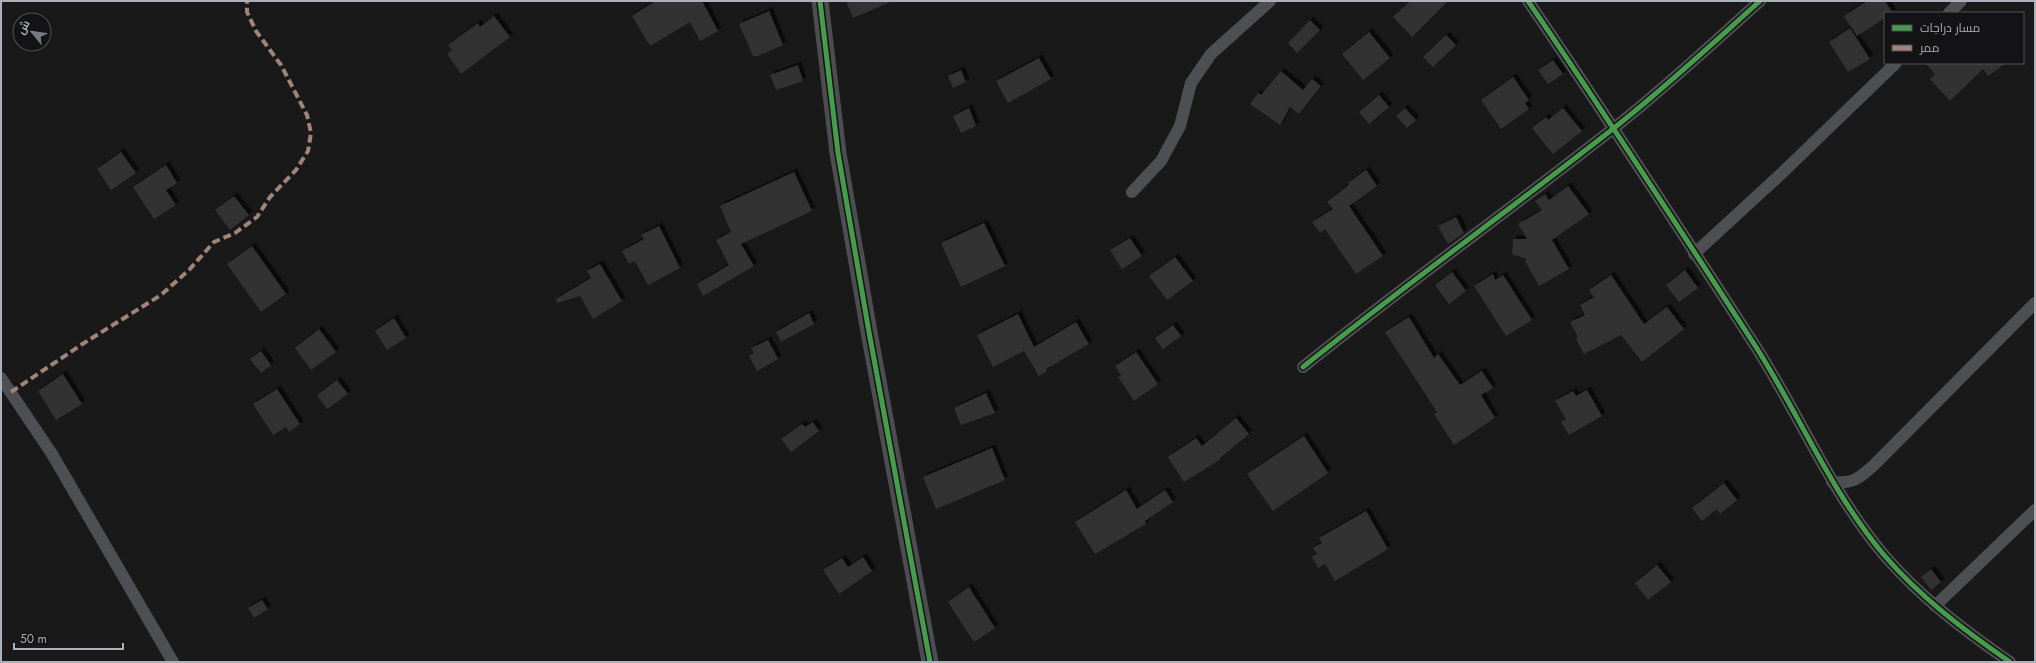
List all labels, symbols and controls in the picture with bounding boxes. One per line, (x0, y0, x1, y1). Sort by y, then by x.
north arrow (12, 12, 52, 52)
legend (1884, 12, 2024, 64)
text: ش (13, 17, 34, 37)
text: مسار دراجات (1920, 19, 1980, 37)
text: ممر (1919, 39, 1939, 57)
scale bar (14, 625, 123, 651)
text: 50 m (20, 630, 47, 648)

